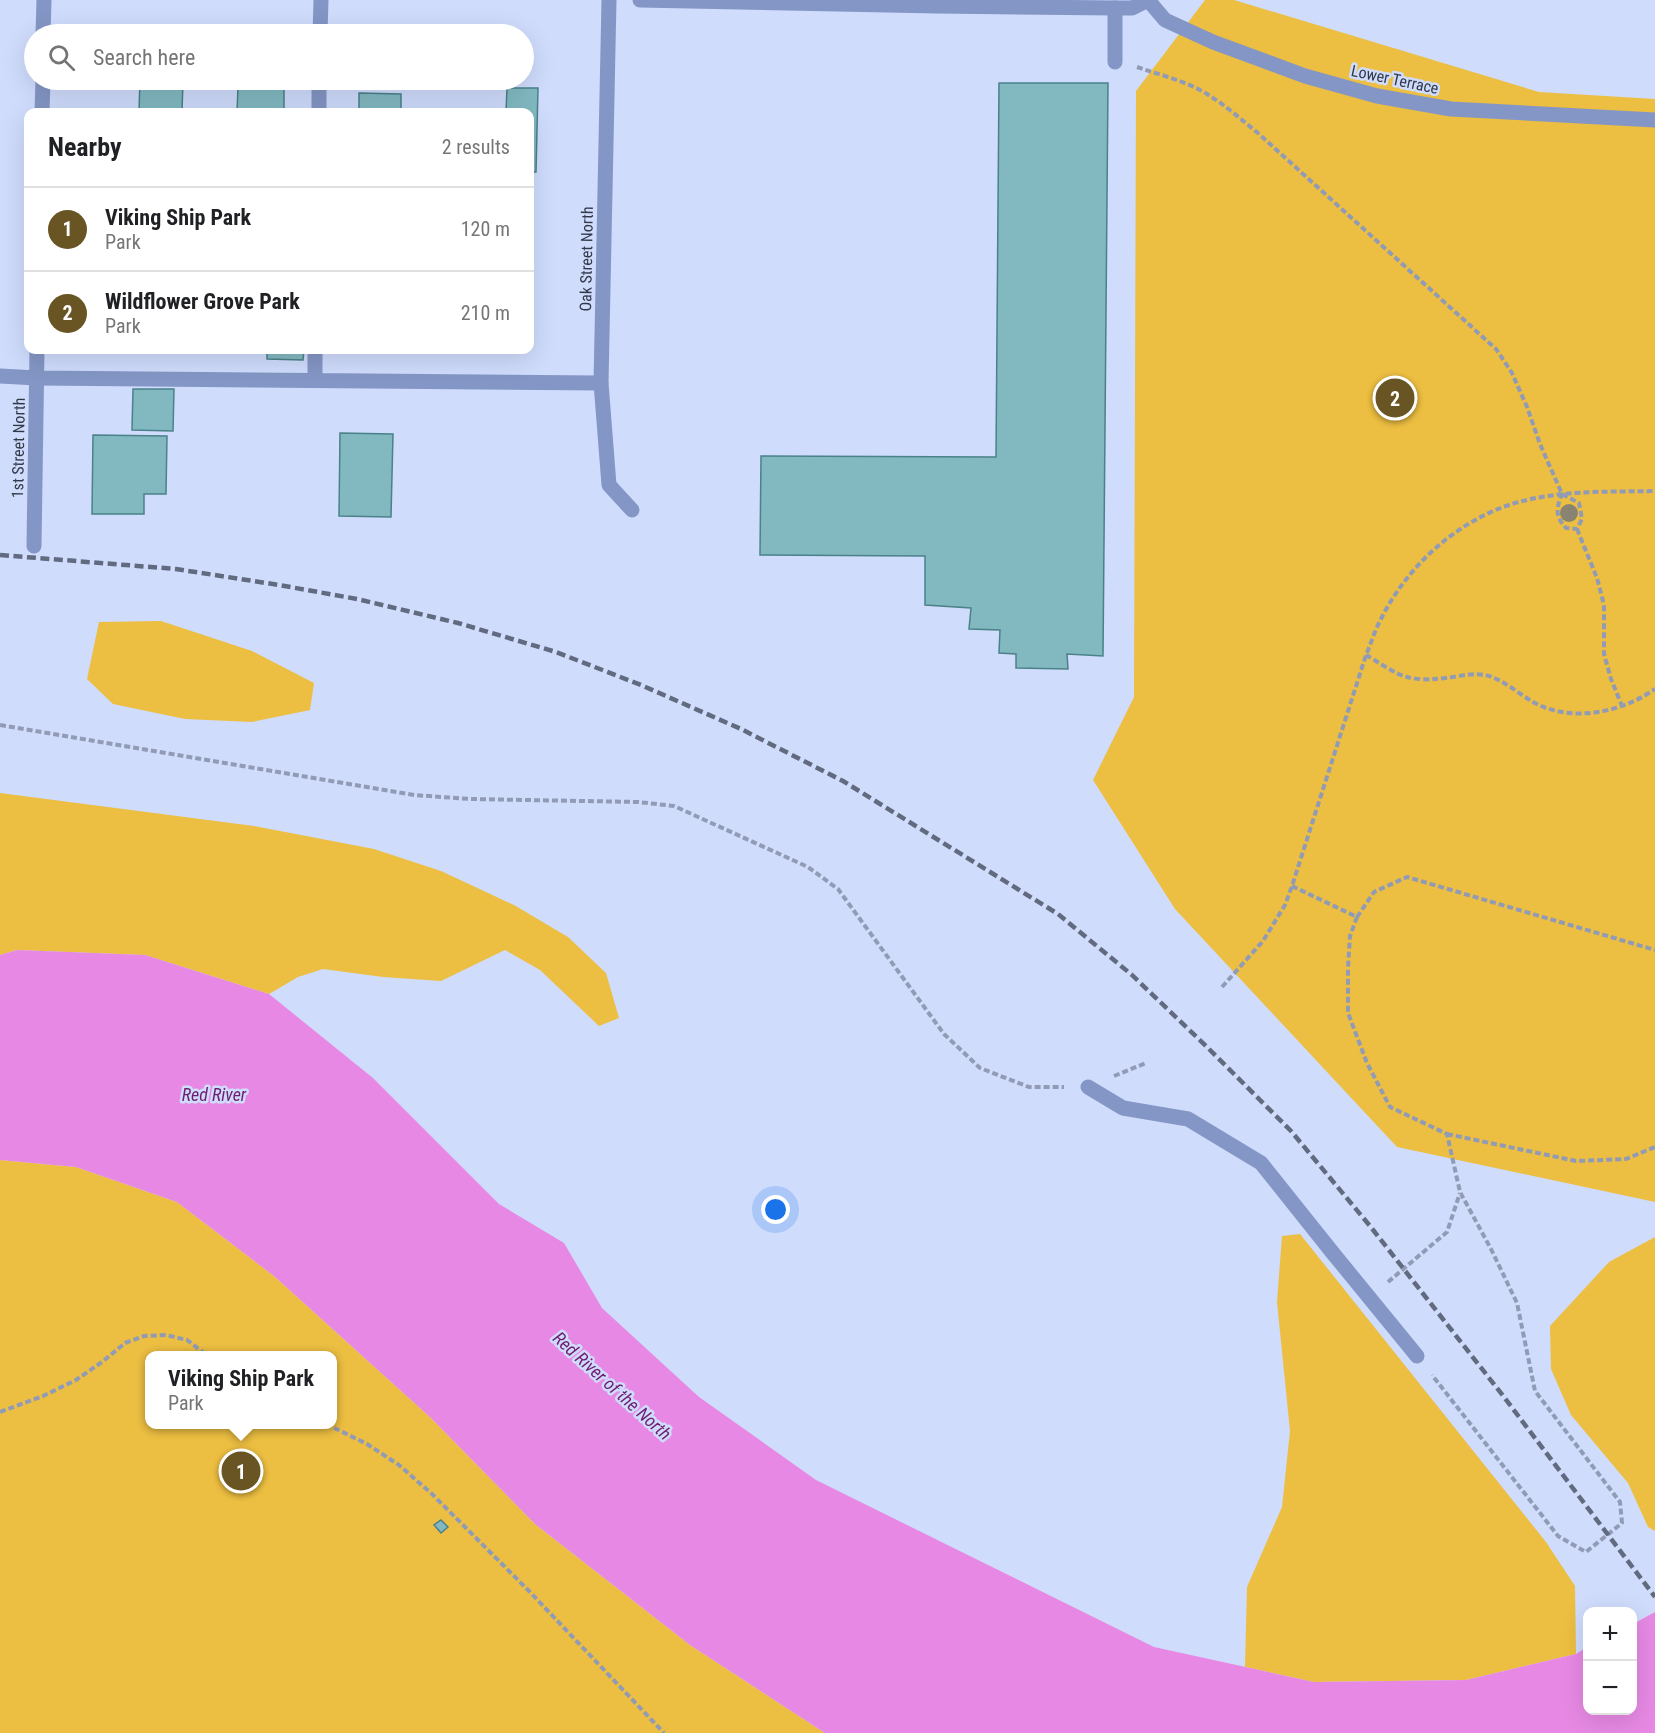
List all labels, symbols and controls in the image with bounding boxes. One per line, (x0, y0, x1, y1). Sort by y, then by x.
search box (24, 24, 534, 90)
icon: search (45, 41, 78, 74)
text: Search here (93, 45, 195, 70)
street label: Lower Terrace (1349, 61, 1440, 98)
text: Nearby (48, 132, 122, 162)
text: 2 results (442, 135, 510, 159)
text: Viking Ship Park (105, 205, 251, 230)
street label: Oak Street North (576, 206, 597, 312)
text: 1 (62, 217, 73, 241)
text: 120 m (461, 217, 510, 241)
text: Park (105, 230, 141, 254)
text: Wildflower Grove Park (105, 289, 300, 314)
text: 2 (62, 301, 73, 325)
text: 210 m (461, 301, 510, 325)
text: Park (105, 314, 141, 338)
pin: 2 (1376, 376, 1414, 420)
street label: 1st Street North (8, 398, 29, 498)
water label: Red River (182, 1084, 247, 1105)
your location (761, 1195, 790, 1224)
water label: Red River of the North (549, 1327, 676, 1444)
popup (145, 1351, 337, 1429)
text: Viking Ship Park (168, 1366, 314, 1391)
text: Park (168, 1391, 204, 1415)
pin: 1 (222, 1448, 260, 1494)
map controls (1583, 1607, 1637, 1715)
button: + (1583, 1607, 1637, 1661)
button: − (1583, 1661, 1637, 1715)

